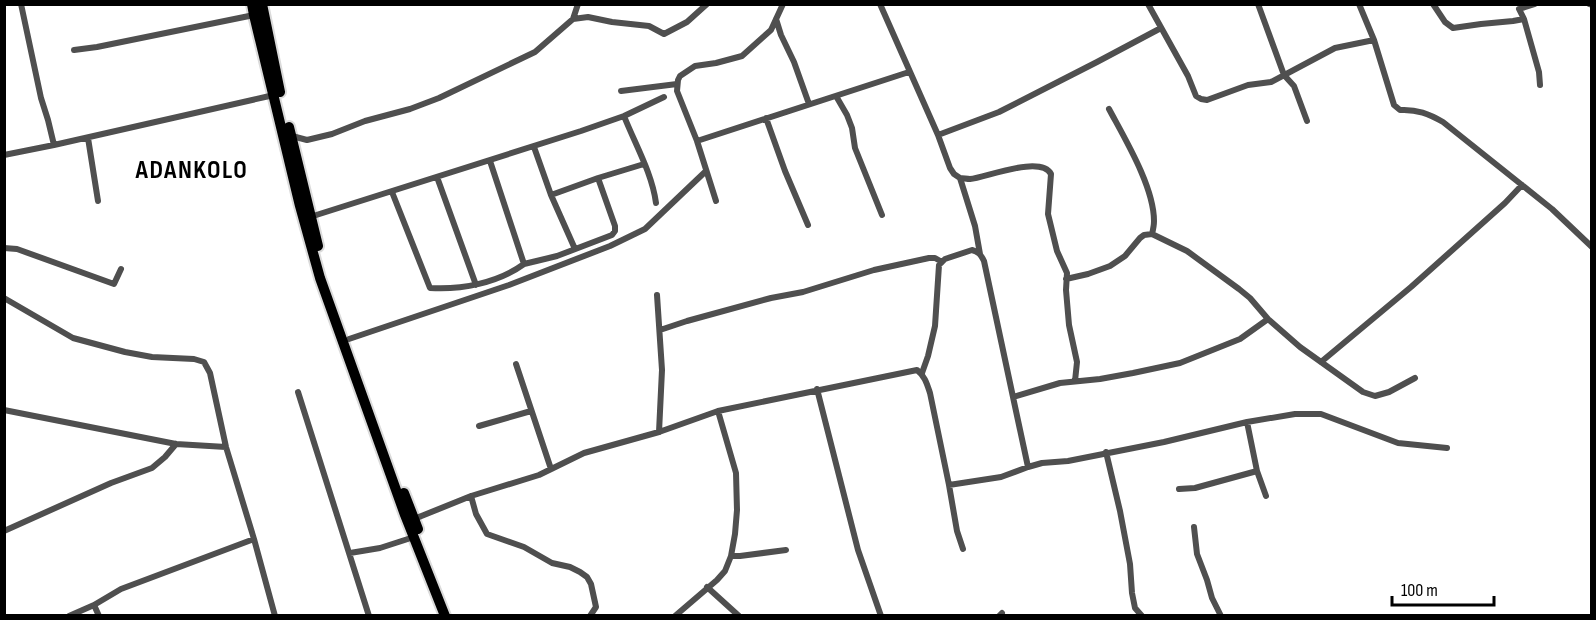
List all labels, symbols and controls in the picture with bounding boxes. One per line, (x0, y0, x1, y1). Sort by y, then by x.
district label: ADANKOLO (135, 155, 248, 186)
scale bar (1392, 569, 1494, 607)
text: 100 m (1401, 580, 1438, 601)

